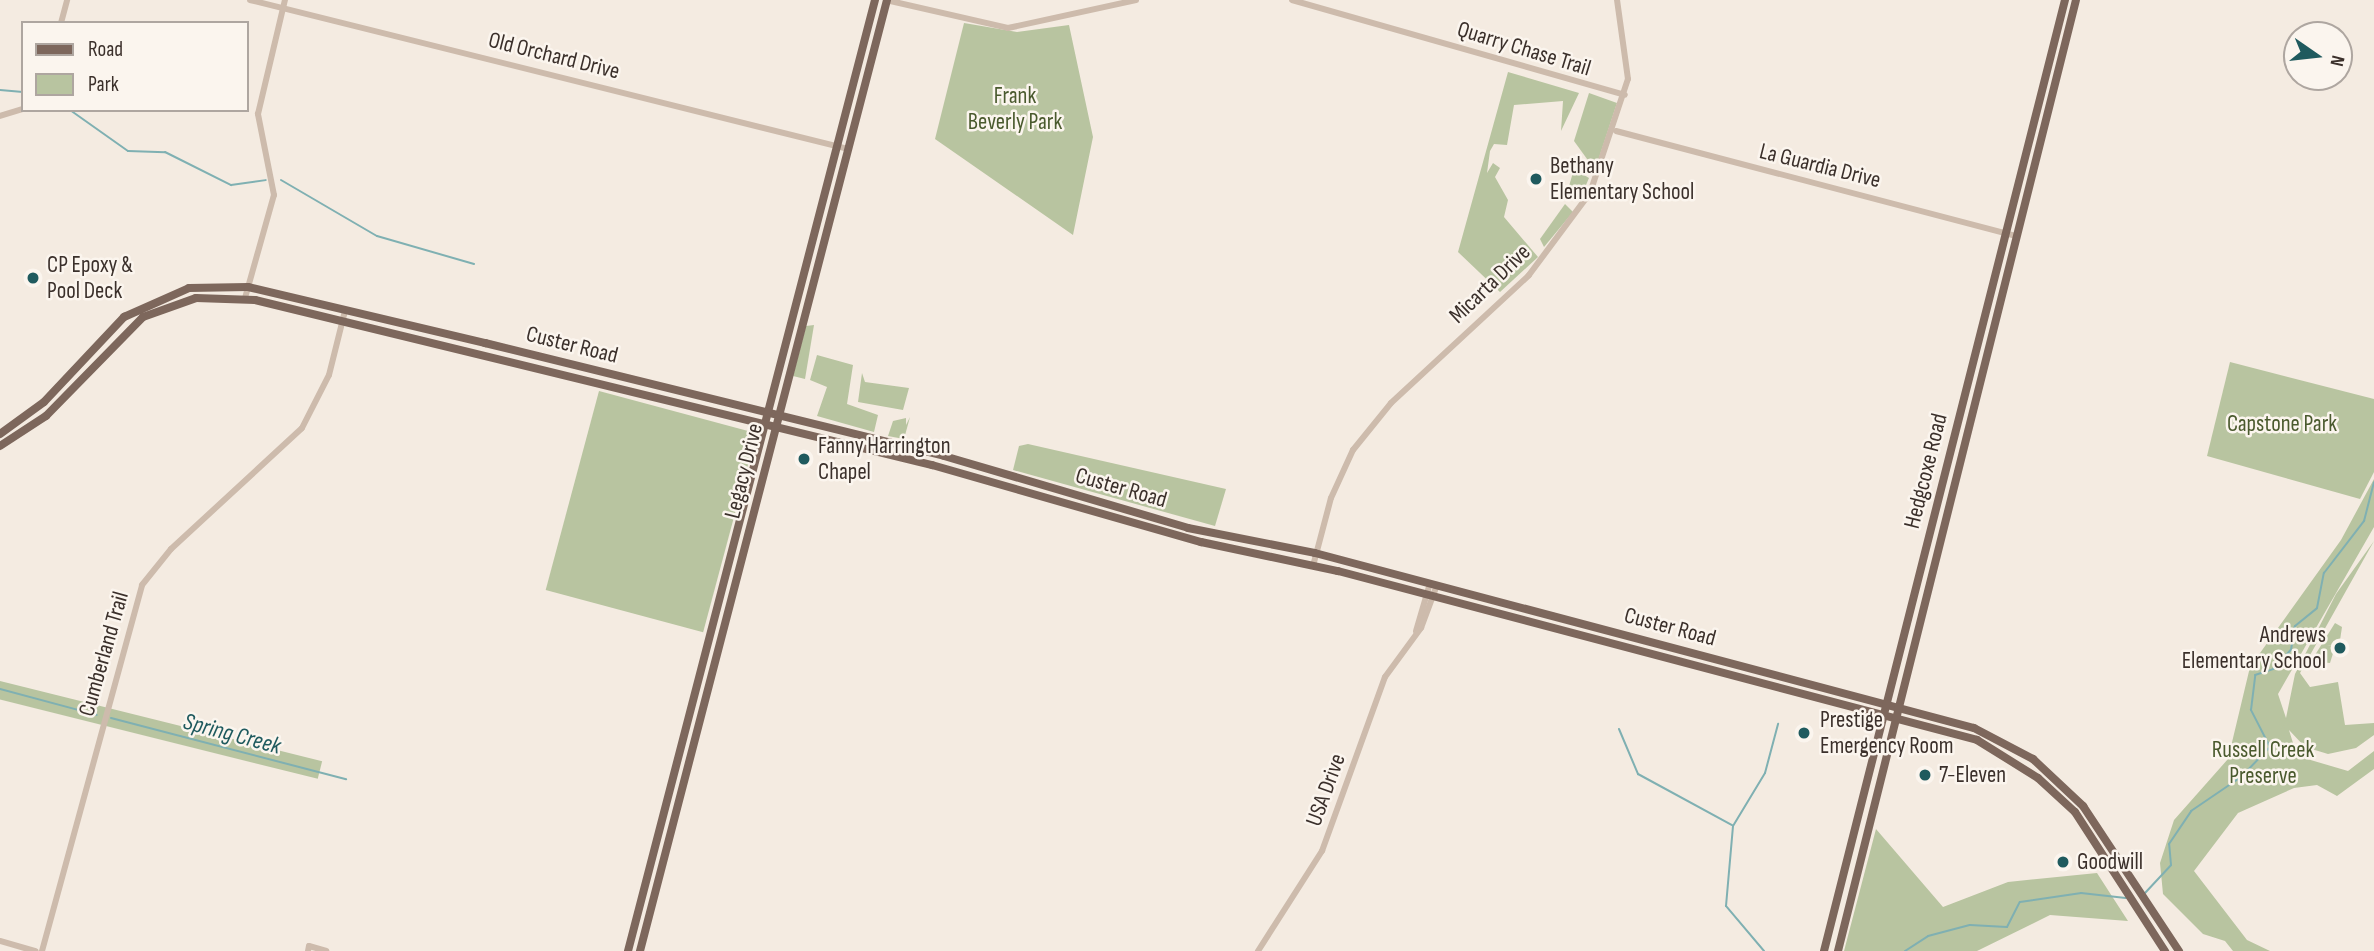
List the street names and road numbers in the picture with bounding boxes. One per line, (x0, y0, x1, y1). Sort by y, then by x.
street label: Quarry Chase Trail (1454, 16, 1594, 82)
street label: Old Orchard Drive (486, 26, 622, 86)
street label: La Guardia Drive (1757, 138, 1883, 194)
street label: Micarta Drive (1444, 239, 1536, 329)
street label: Custer Road (523, 320, 621, 370)
street label: Hedgcoxe Road (1898, 411, 1954, 531)
street label: Legacy Drive (719, 421, 769, 521)
street label: Custer Road (1072, 462, 1170, 514)
street label: Cumberland Trail (73, 589, 135, 719)
street label: Custer Road (1621, 602, 1719, 652)
street label: USA Drive (1300, 750, 1352, 830)

